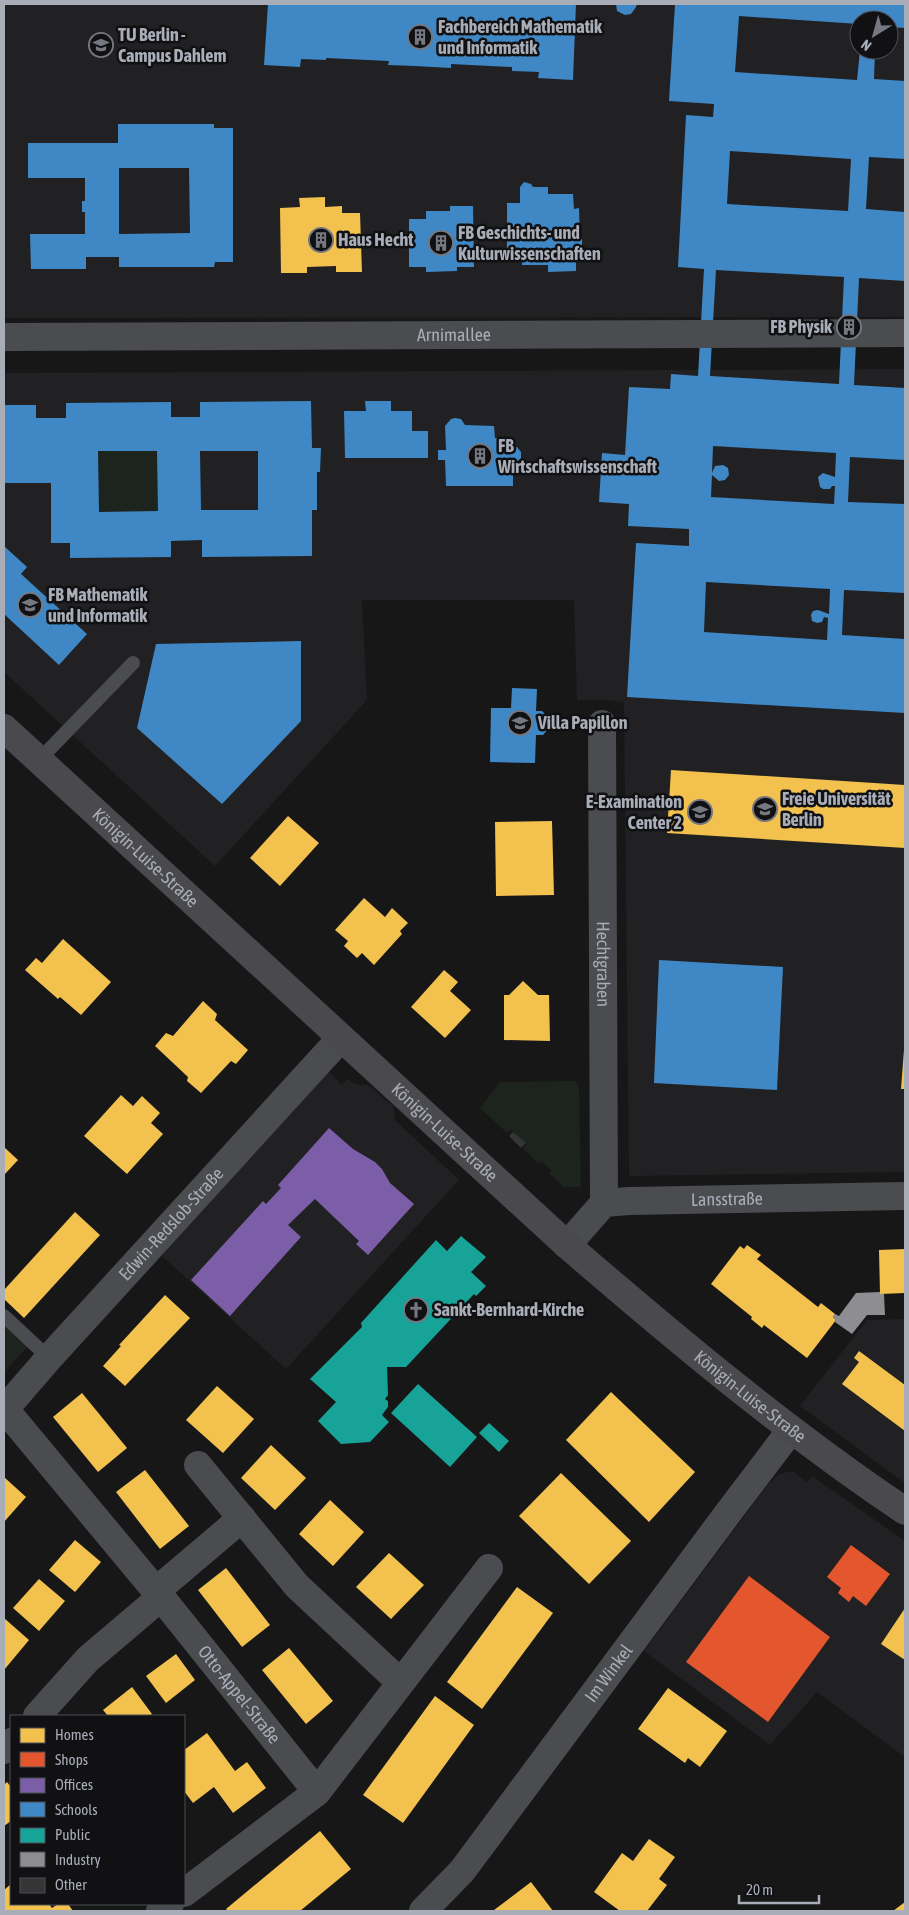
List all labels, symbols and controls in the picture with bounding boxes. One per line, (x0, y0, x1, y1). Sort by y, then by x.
north arrow (849, 10, 899, 60)
place label: Fachbereich Mathematik und Informatik (438, 16, 603, 58)
place label: TU Berlin - Campus Dahlem (118, 24, 226, 66)
building icon: Fachbereich Mathematik und Informatik (407, 24, 433, 50)
school or university icon: TU Berlin - Campus Dahlem (88, 32, 114, 58)
text: N (858, 37, 874, 54)
place label: FB Geschichts- und Kulturwissenschaften (458, 222, 601, 264)
building icon: Haus Hecht (308, 227, 334, 253)
place label: Haus Hecht (338, 229, 414, 250)
building icon: FB Geschichts- und Kulturwissenschaften (428, 230, 454, 256)
building icon: FB Physik (836, 314, 862, 340)
place label: FB Physik (770, 316, 833, 337)
street label: Arnimallee (417, 324, 491, 345)
place label: FB Wirtschaftswissenschaft (497, 435, 658, 477)
building icon: FB Wirtschaftswissenschaft (467, 443, 493, 469)
place label: FB Mathematik und Informatik (48, 584, 148, 626)
school or university icon: FB Mathematik und Informatik (17, 592, 43, 618)
school or university icon: Villa Papillon (507, 710, 533, 736)
place label: Villa Papillon (537, 712, 628, 733)
place label: Freie Universität Berlin (782, 788, 891, 830)
place label: E-Examination Center 2 (586, 791, 682, 833)
school or university icon: Freie Universität Berlin (752, 796, 778, 822)
school or university icon: E-Examination Center 2 (687, 799, 713, 825)
street label: Königin-Luise-Straße (88, 804, 203, 911)
street label: Hechtgraben (593, 921, 614, 1007)
street label: Königin-Luise-Straße (387, 1078, 502, 1186)
street label: Edwin-Redslob-Straße (114, 1163, 227, 1284)
street label: Lansstraße (691, 1188, 763, 1210)
church icon: Sankt-Bernhard-Kirche (403, 1297, 429, 1323)
place label: Sankt-Bernhard-Kirche (434, 1299, 584, 1320)
street label: Königin-Luise-Straße (690, 1346, 810, 1447)
street label: Im Winkel (580, 1640, 637, 1706)
street label: Otto-Appel-Straße (194, 1641, 285, 1748)
legend (10, 1715, 185, 1905)
text: Homes (55, 1726, 94, 1743)
text: Shops (55, 1751, 88, 1768)
text: Offices (55, 1776, 93, 1793)
text: Schools (55, 1801, 98, 1818)
text: Public (55, 1826, 90, 1843)
text: Industry (55, 1851, 101, 1868)
scale bar (739, 1872, 819, 1904)
text: Other (55, 1876, 87, 1893)
text: 20 m (746, 1881, 773, 1898)

